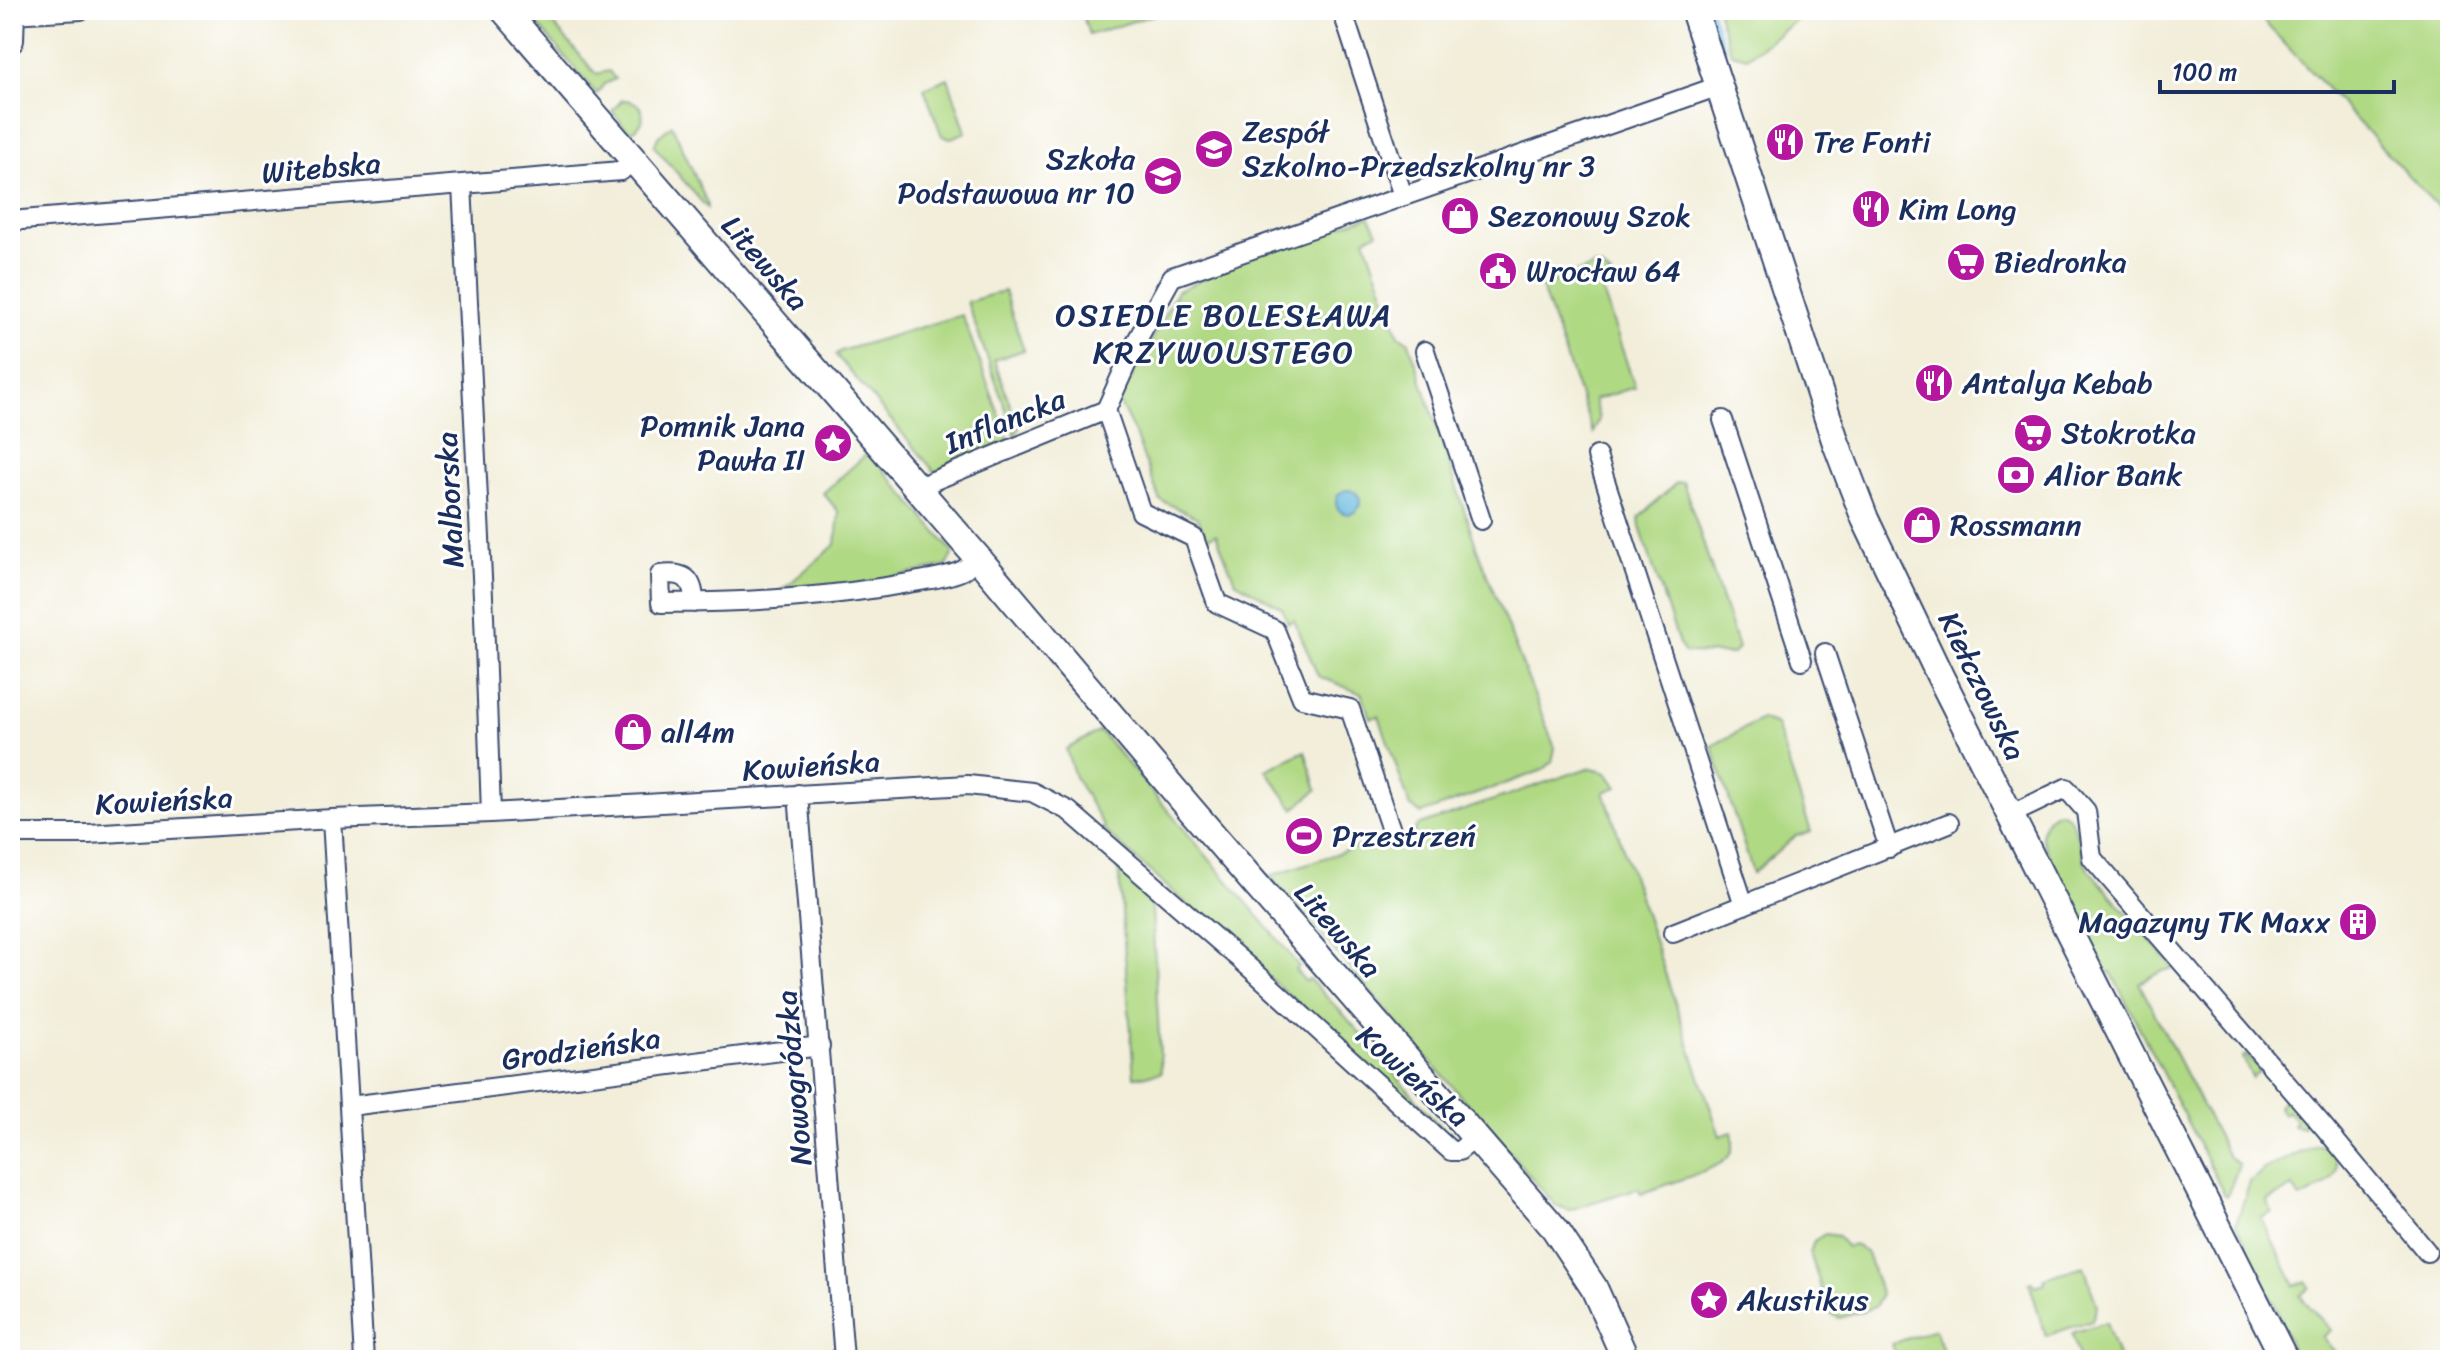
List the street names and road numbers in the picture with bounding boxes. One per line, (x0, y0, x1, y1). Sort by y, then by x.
street label: Witebska (259, 136, 383, 200)
street label: Litewska (707, 202, 823, 324)
street label: Inflancka (935, 372, 1075, 470)
street label: Malborska (419, 430, 481, 570)
street label: Kiełczowska (1922, 602, 2042, 770)
street label: Kowieńska (740, 734, 882, 798)
street label: Kowieńska (94, 770, 234, 832)
street label: Litewska (1280, 869, 1396, 991)
street label: Nowogródzka (759, 988, 829, 1168)
street label: Kowieńska (1343, 1010, 1483, 1142)
street label: Grodzieńska (498, 1011, 664, 1087)

